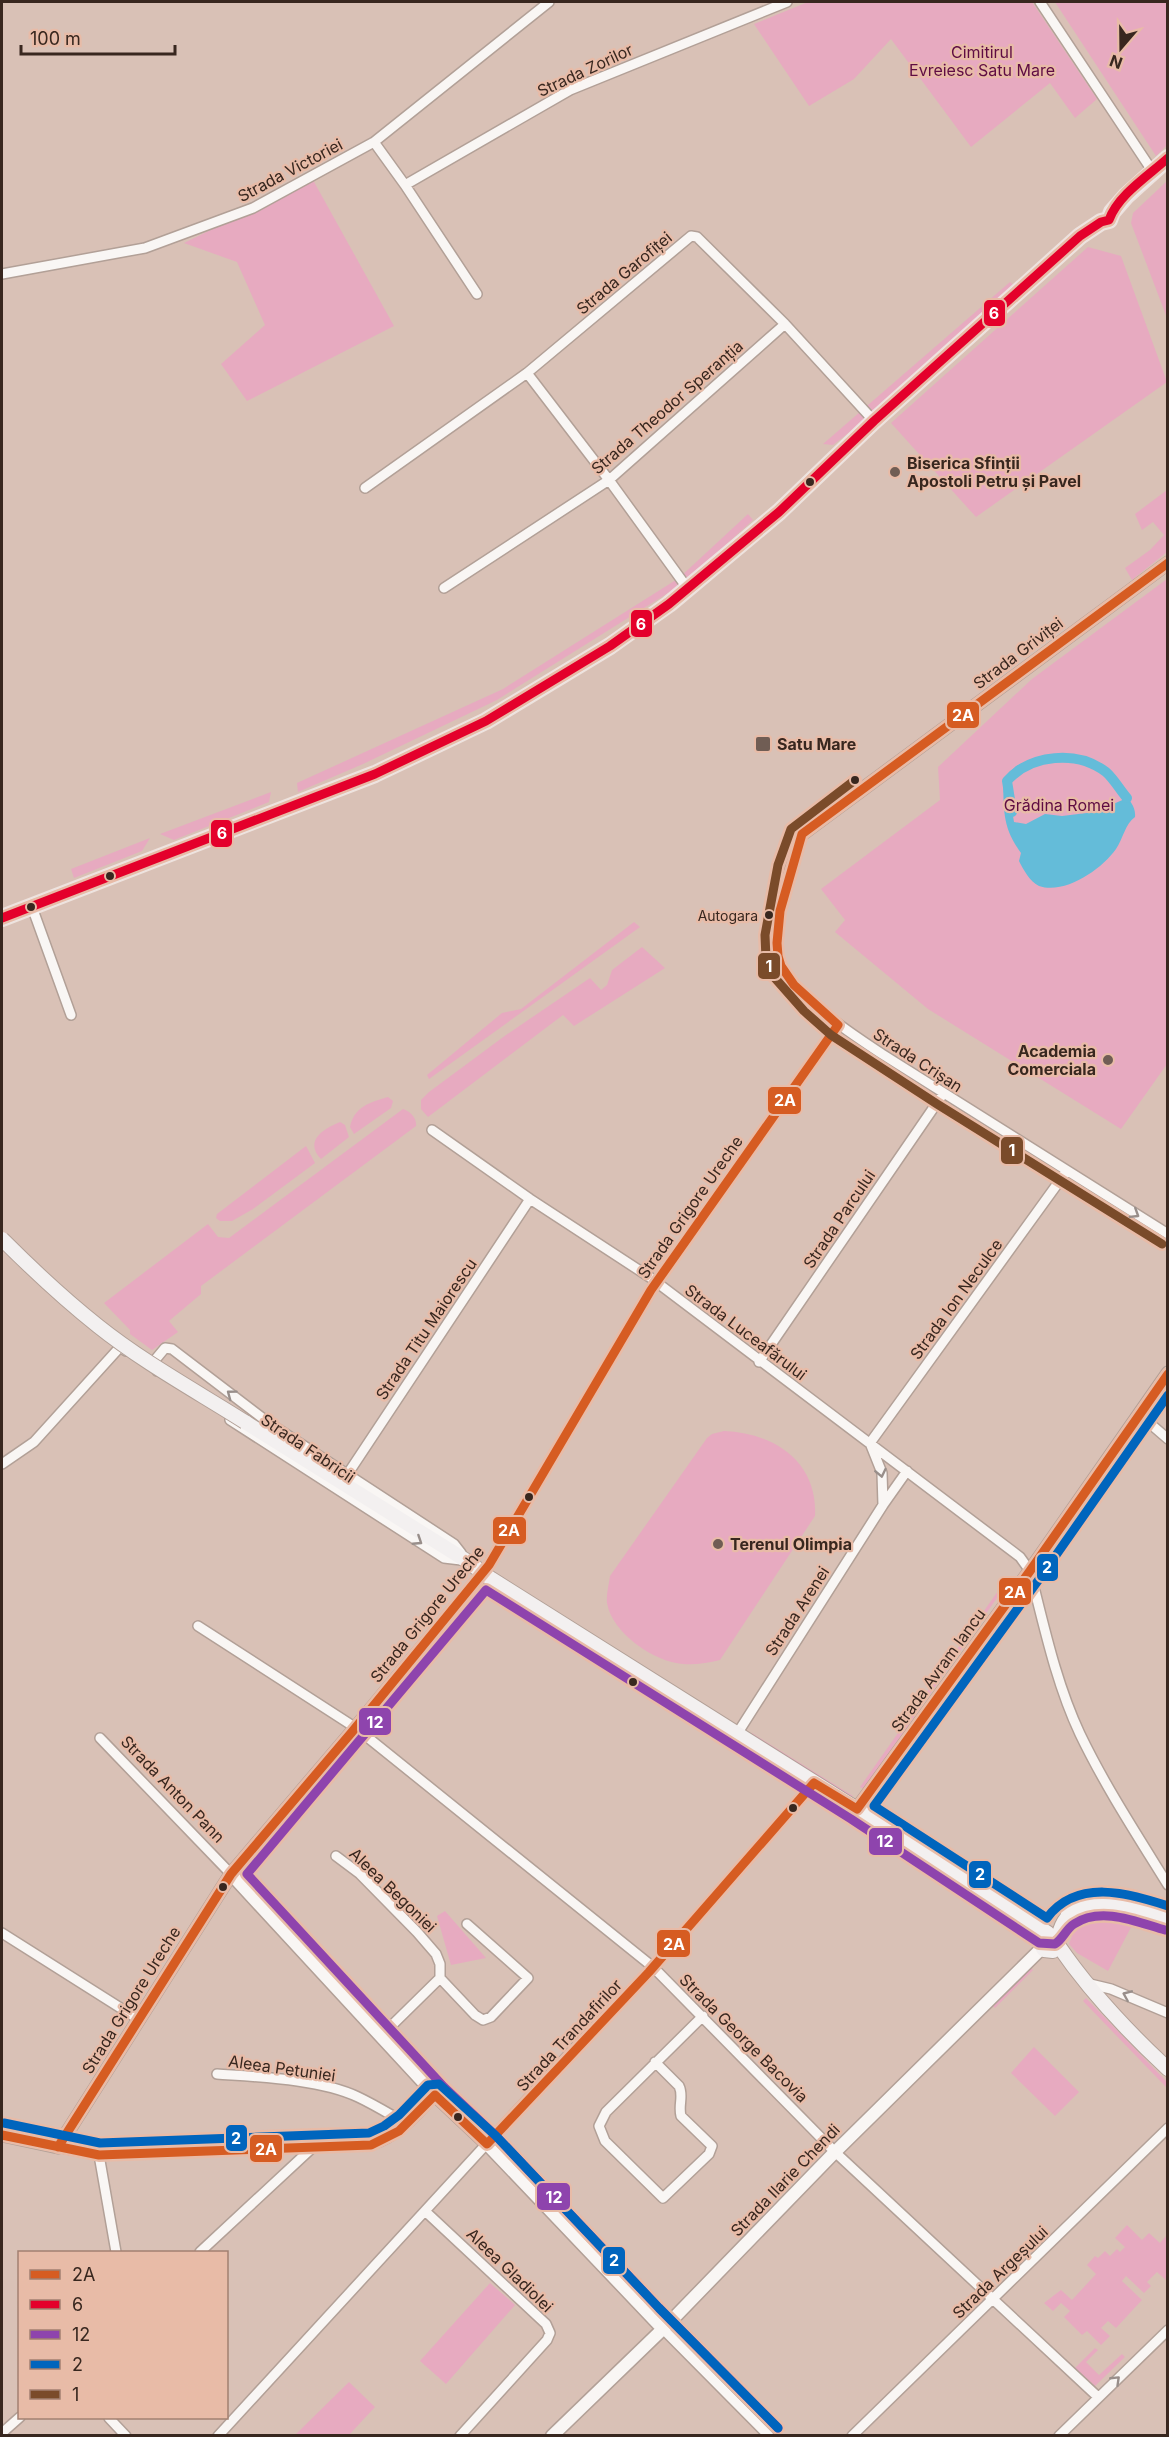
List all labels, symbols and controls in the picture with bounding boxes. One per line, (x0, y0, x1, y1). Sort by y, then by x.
scale bar (21, 18, 176, 56)
north arrow (1091, 18, 1151, 78)
text: 100 m (30, 28, 81, 49)
street label: Strada Zorilor (534, 39, 636, 101)
park label: Cimitirul Evreiesc Satu Mare (909, 42, 1055, 80)
text: N (1107, 51, 1125, 74)
street label: Strada Victoriei (234, 134, 346, 206)
street label: Strada Garofiței (572, 227, 676, 319)
line badge: 6 (983, 299, 1006, 327)
text: 6 (989, 303, 999, 323)
street label: Strada Theodor Speranția (587, 336, 747, 478)
place label: Biserica Sfinții Apostoli Petru și Pavel (907, 453, 1081, 491)
marker: Biserica Sfinții Apostoli Petru și Pavel (888, 465, 902, 479)
unlabelled marker (804, 476, 816, 488)
line badge: 6 (630, 609, 653, 638)
street label: Strada Griviței (969, 613, 1067, 693)
text: 6 (636, 614, 646, 634)
line badge: 2A (946, 701, 980, 729)
text: 2A (952, 705, 974, 725)
place label: Satu Mare (777, 734, 856, 754)
marker: Satu Mare (754, 735, 772, 753)
unlabelled marker (849, 774, 861, 786)
park label: Grădina Romei (1004, 795, 1114, 815)
line badge: 6 (210, 819, 233, 848)
text: 6 (217, 823, 227, 843)
unlabelled marker (104, 870, 116, 882)
unlabelled marker (25, 901, 37, 913)
place label: Autogara (698, 907, 758, 924)
marker: Autogara (763, 909, 775, 921)
line badge: 1 (757, 952, 781, 980)
text: 1 (766, 956, 772, 976)
street label: Strada Crișan (870, 1024, 966, 1096)
place label: Academia Comerciala (1007, 1041, 1096, 1079)
marker: Academia Comerciala (1101, 1053, 1115, 1067)
line badge: 2A (767, 1086, 802, 1115)
text: 2A (774, 1090, 796, 1110)
street label: Strada Grigore Ureche (633, 1132, 747, 1282)
line badge: 1 (1000, 1136, 1024, 1165)
text: 1 (1009, 1140, 1015, 1160)
street label: Strada Parcului (799, 1166, 879, 1272)
one-way arrow (1129, 1206, 1139, 1218)
street label: Strada Ion Neculce (906, 1235, 1006, 1363)
street label: Strada Titu Maiorescu (371, 1255, 481, 1403)
street label: Strada Luceafărului (681, 1280, 811, 1384)
one-way arrow (227, 1390, 238, 1401)
street label: Strada Fabricii (257, 1409, 359, 1487)
one-way arrow (874, 1468, 887, 1478)
unlabelled marker (523, 1491, 535, 1503)
line badge: 2A (492, 1516, 527, 1545)
text: 2A (498, 1520, 520, 1540)
one-way arrow (412, 1534, 423, 1545)
place label: Terenul Olimpia (730, 1534, 852, 1554)
marker: Terenul Olimpia (711, 1537, 725, 1551)
street label: Strada Grigore Ureche (366, 1542, 488, 1686)
line badge: 2 (1036, 1553, 1059, 1582)
text: 2 (1042, 1557, 1052, 1577)
street label: Strada Arenei (761, 1563, 833, 1659)
line badge: 2A (998, 1577, 1032, 1606)
text: 2A (1004, 1582, 1026, 1602)
street label: Strada Avram Iancu (887, 1604, 989, 1736)
unlabelled marker (627, 1676, 639, 1688)
line badge: 12 (358, 1707, 392, 1736)
text: 12 (367, 1712, 383, 1732)
street label: Strada Anton Pann (117, 1731, 229, 1847)
unlabelled marker (787, 1802, 799, 1814)
line badge: 12 (868, 1827, 903, 1856)
text: 12 (877, 1831, 893, 1851)
street label: Aleea Begoniei (345, 1844, 441, 1936)
line badge: 2 (968, 1860, 992, 1889)
text: 2 (975, 1864, 985, 1884)
unlabelled marker (217, 1881, 229, 1893)
street label: Strada Grigore Ureche (78, 1923, 184, 2077)
line badge: 2A (656, 1929, 691, 1958)
text: 2A (663, 1934, 685, 1954)
street label: Strada George Bacovia (675, 1969, 813, 2107)
street label: Strada Trandafirilor (512, 1975, 626, 2095)
one-way arrow (1122, 1991, 1133, 2003)
street label: Aleea Petuniei (227, 2051, 337, 2085)
unlabelled marker (452, 2111, 464, 2123)
street label: Strada Ilarie Chendi (726, 2120, 844, 2240)
line badge: 2 (225, 2124, 248, 2152)
text: 2 (231, 2128, 241, 2148)
line badge: 2A (249, 2134, 283, 2163)
text: 2A (255, 2139, 277, 2159)
line badge: 12 (536, 2182, 571, 2211)
text: 12 (546, 2187, 562, 2207)
street label: Strada Argeșului (948, 2221, 1052, 2323)
street label: Aleea Gladiolei (463, 2224, 557, 2316)
line badge: 2 (602, 2246, 626, 2275)
text: 2 (609, 2250, 619, 2270)
legend (18, 2251, 228, 2419)
text: 2A (72, 2264, 95, 2285)
text: 6 (72, 2294, 83, 2315)
text: 12 (72, 2324, 90, 2345)
text: 2 (72, 2354, 83, 2375)
one-way arrow (1109, 2376, 1120, 2387)
text: 1 (72, 2384, 79, 2405)

